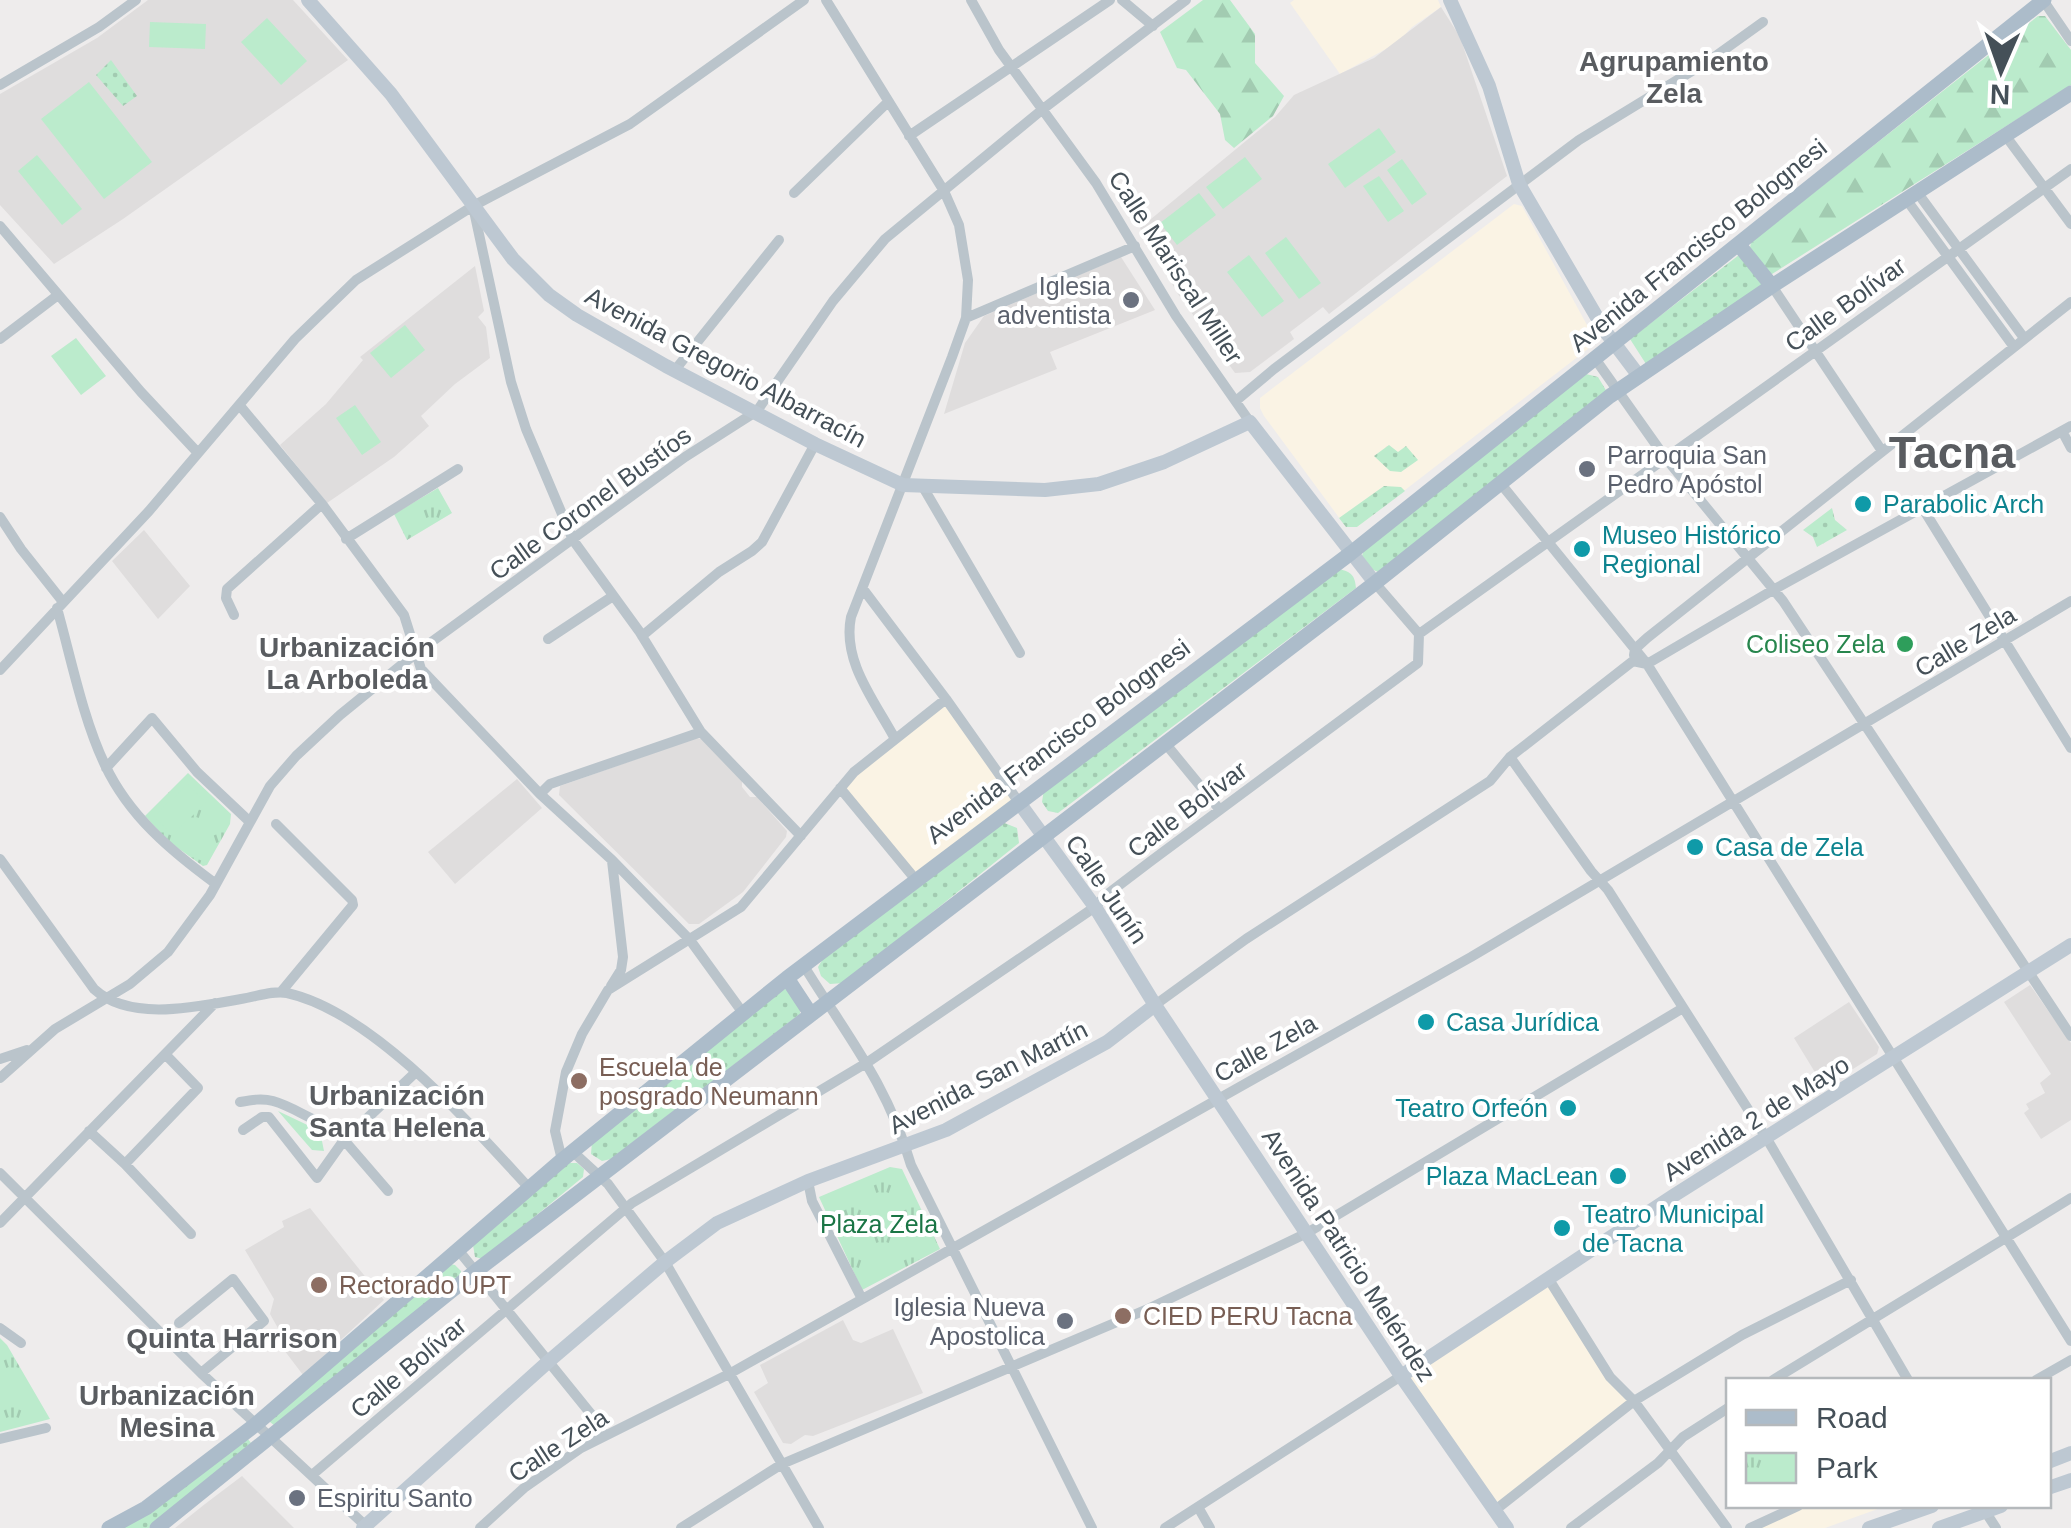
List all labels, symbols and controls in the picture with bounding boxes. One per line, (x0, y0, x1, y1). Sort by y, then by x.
north arrow (1951, 20, 2051, 120)
district label: Agrupamiento Zela (1579, 46, 1769, 109)
text: N (1989, 79, 2011, 110)
street label: Avenida Francisco Bolognesi (1564, 133, 1832, 357)
street label: Calle Mariscal Miller (1103, 166, 1249, 368)
street label: Calle Bolívar (1779, 251, 1911, 357)
place label: Iglesia adventista (997, 272, 1111, 329)
street label: Avenida Gregorio Albarracín (581, 281, 871, 453)
marker: Iglesia adventista (1120, 289, 1142, 311)
street label: Calle Coronel Bustíos (484, 421, 696, 585)
district label: Tacna (1889, 427, 2016, 478)
place label: Parroquia San Pedro Apóstol (1607, 441, 1767, 498)
marker: Parroquia San Pedro Apóstol (1576, 458, 1598, 480)
place label: Parabolic Arch (1883, 490, 2044, 518)
marker: Parabolic Arch (1852, 493, 1874, 515)
place label: Museo Histórico Regional (1602, 521, 1781, 578)
marker: Museo Histórico Regional (1571, 538, 1593, 560)
street label: Calle Zela (1910, 600, 2021, 682)
place label: Coliseo Zela (1746, 630, 1885, 658)
district label: Urbanización La Arboleda (259, 632, 435, 695)
street label: Avenida Francisco Bolognesi (921, 633, 1195, 849)
marker: Coliseo Zela (1894, 633, 1916, 655)
street label: Calle Bolívar (1122, 755, 1252, 863)
street label: Calle Junín (1060, 829, 1154, 949)
place label: Casa de Zela (1715, 833, 1864, 861)
marker: Casa de Zela (1684, 836, 1706, 858)
street label: Calle Zela (1209, 1008, 1321, 1088)
place label: Casa Jurídica (1446, 1008, 1599, 1036)
marker: Casa Jurídica (1415, 1011, 1437, 1033)
street label: Avenida San Martín (884, 1015, 1092, 1139)
street label: Avenida 2 de Mayo (1658, 1050, 1854, 1186)
place label: Escuela de posgrado Neumann (599, 1053, 819, 1110)
marker: Escuela de posgrado Neumann (568, 1070, 590, 1092)
district label: Urbanización Santa Helena (309, 1080, 485, 1143)
place label: Teatro Orfeón (1395, 1094, 1548, 1122)
marker: Teatro Orfeón (1557, 1097, 1579, 1119)
street label: Avenida Patricio Meléndez (1257, 1123, 1441, 1387)
place label: Plaza MacLean (1426, 1162, 1598, 1190)
marker: Plaza MacLean (1607, 1165, 1629, 1187)
place label: Teatro Municipal de Tacna (1582, 1200, 1764, 1257)
park label: Plaza Zela (820, 1210, 938, 1238)
marker: Teatro Municipal de Tacna (1551, 1217, 1573, 1239)
place label: Rectorado UPT (339, 1271, 511, 1299)
marker: Rectorado UPT (308, 1274, 330, 1296)
place label: Iglesia Nueva Apostolica (894, 1293, 1045, 1350)
place label: CIED PERU Tacna (1143, 1302, 1352, 1330)
marker: CIED PERU Tacna (1112, 1305, 1134, 1327)
marker: Iglesia Nueva Apostolica (1054, 1310, 1076, 1332)
street label: Calle Bolívar (345, 1311, 471, 1423)
district label: Quinta Harrison (126, 1323, 338, 1354)
legend (1726, 1378, 2051, 1508)
district label: Urbanización Mesina (79, 1380, 255, 1443)
text: Road (1816, 1401, 1888, 1434)
street label: Calle Zela (503, 1403, 613, 1487)
text: Park (1816, 1451, 1879, 1484)
place label: Espiritu Santo (317, 1484, 473, 1512)
marker: Espiritu Santo (286, 1487, 308, 1509)

